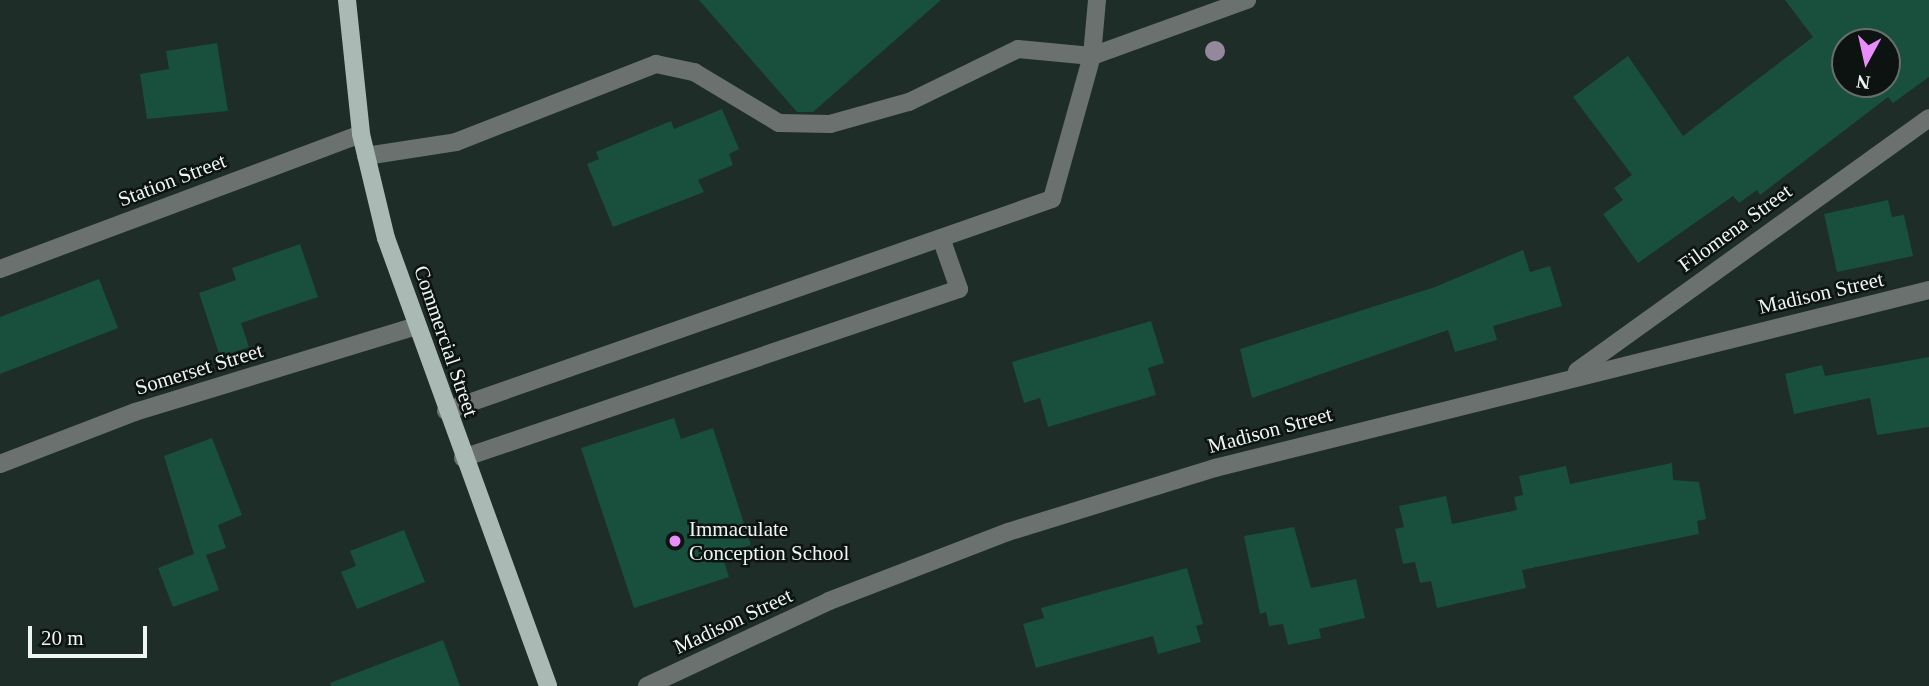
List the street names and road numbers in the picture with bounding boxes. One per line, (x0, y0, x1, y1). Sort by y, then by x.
street label: Station Street (114, 148, 230, 212)
street label: Filomena Street (1674, 179, 1796, 277)
street label: Commercial Street (408, 262, 484, 420)
street label: Madison Street (1756, 266, 1886, 320)
street label: Somerset Street (132, 338, 266, 400)
street label: Madison Street (1205, 401, 1335, 459)
street label: Madison Street (670, 583, 796, 659)

